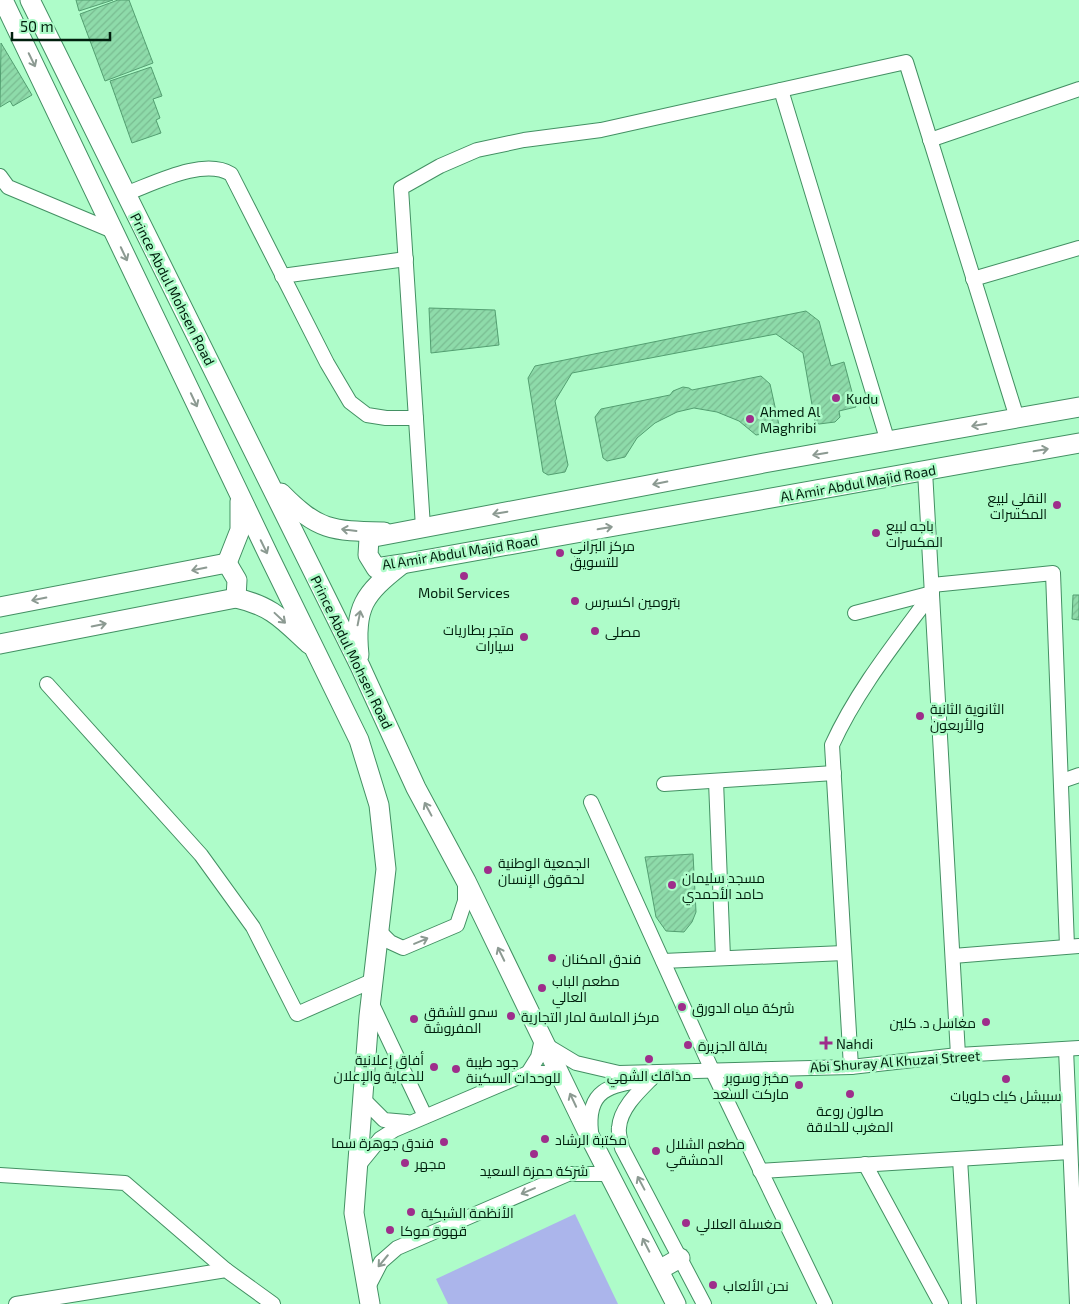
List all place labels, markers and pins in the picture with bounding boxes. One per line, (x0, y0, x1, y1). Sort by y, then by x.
place label: Kudu (846, 390, 878, 407)
marker: Kudu (830, 392, 842, 404)
place label: Ahmed Al Maghribi (760, 403, 821, 436)
marker: Ahmed Al Maghribi (744, 413, 756, 425)
place label: النقلي لبيع المكسرات (988, 489, 1047, 522)
marker: النقلي لبيع المكسرات (1051, 499, 1063, 511)
place label: باجه لبيع المكسرات (886, 517, 943, 550)
marker: باجه لبيع المكسرات (870, 527, 882, 539)
place label: مركز البراني للتسويق (570, 537, 635, 571)
marker: مركز البراني للتسويق (554, 547, 566, 559)
marker: Mobil Services (458, 570, 470, 582)
place label: Mobil Services (418, 584, 510, 601)
place label: بترومين اكسبرس (585, 593, 681, 610)
marker: بترومين اكسبرس (569, 595, 581, 607)
place label: متجر بطاريات سيارات (443, 621, 514, 654)
place label: مصلى (605, 623, 641, 640)
marker: مصلى (589, 625, 601, 637)
marker: متجر بطاريات سيارات (518, 631, 530, 643)
place label: الثانوية الثانية والأربعون (930, 700, 1004, 733)
marker: الثانوية الثانية والأربعون (914, 710, 926, 722)
place label: الجمعية الوطنية لحقوق الإنسان (498, 854, 590, 888)
marker: الجمعية الوطنية لحقوق الإنسان (482, 864, 494, 876)
place label: مسجد سليمان حامد الأحمدي (682, 869, 765, 906)
marker: مسجد سليمان حامد الأحمدي (666, 879, 678, 891)
place label: فندق المكنان (562, 950, 641, 968)
marker: فندق المكنان (546, 952, 558, 964)
place label: مطعم الباب العالي (552, 972, 620, 1009)
marker: مطعم الباب العالي (536, 982, 548, 994)
place label: شركة مياه الدورق (692, 999, 795, 1017)
marker: شركة مياه الدورق (676, 1001, 688, 1013)
place label: سمو للشقق المفروشة (424, 1003, 498, 1036)
place label: مركز الماسة لمار التجارية (521, 1008, 659, 1025)
marker: مركز الماسة لمار التجارية (505, 1010, 517, 1022)
marker: سمو للشقق المفروشة (408, 1013, 420, 1025)
place label: مغاسل د. كلين (889, 1014, 976, 1031)
marker: مغاسل د. كلين (980, 1016, 992, 1028)
place label: Nahdi (836, 1035, 873, 1052)
place label: بقالة الجزيرة (698, 1037, 767, 1054)
marker: Nahdi (820, 1037, 832, 1049)
marker: بقالة الجزيرة (682, 1039, 694, 1051)
place label: أفاق إعلانية للدعاية والإعلان (334, 1051, 424, 1085)
place label: جود طيبة للوحدات السكينة (466, 1053, 561, 1086)
marker: مذاقك الشهي (643, 1053, 655, 1065)
marker: أفاق إعلانية للدعاية والإعلان (428, 1061, 440, 1073)
marker: جود طيبة للوحدات السكينة (450, 1063, 462, 1075)
place label: مذاقك الشهي (607, 1067, 691, 1088)
place label: مخبز وسوبر ماركت السعد (713, 1069, 789, 1102)
marker: سبيشل كيك حلويات (1000, 1073, 1012, 1085)
marker: مخبز وسوبر ماركت السعد (793, 1079, 805, 1091)
place label: سبيشل كيك حلويات (950, 1087, 1062, 1104)
marker: صالون روعة المغرب للحلاقة (844, 1088, 856, 1100)
place label: صالون روعة المغرب للحلاقة (807, 1102, 893, 1135)
place label: مكتبة الرشاد (555, 1131, 627, 1148)
marker: مكتبة الرشاد (539, 1133, 551, 1145)
place label: فندق جوهرة سما (331, 1134, 434, 1152)
place label: مطعم الشلال الدمشقي (666, 1135, 745, 1172)
marker: فندق جوهرة سما (438, 1136, 450, 1148)
marker: مطعم الشلال الدمشقي (650, 1145, 662, 1157)
marker: شركة حمزة السعيد (528, 1148, 540, 1160)
place label: مجهر (414, 1155, 446, 1172)
marker: مجهر (399, 1157, 411, 1169)
place label: شركة حمزة السعيد (480, 1162, 588, 1179)
place label: الأنظمة الشبكية (421, 1204, 514, 1221)
marker: الأنظمة الشبكية (405, 1206, 417, 1218)
place label: مغسلة العلالي (696, 1215, 782, 1236)
marker: مغسلة العلالي (680, 1217, 692, 1229)
place label: قهوة موكا (400, 1222, 467, 1239)
marker: قهوة موكا (384, 1224, 396, 1236)
place label: نحن الألعاب (723, 1277, 789, 1294)
marker: نحن الألعاب (707, 1279, 719, 1291)

